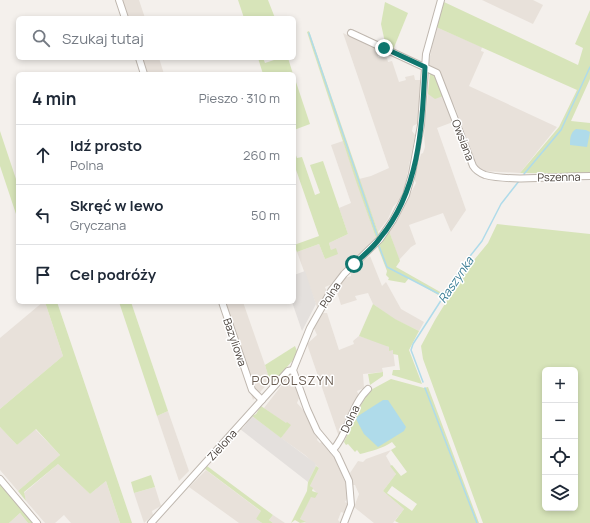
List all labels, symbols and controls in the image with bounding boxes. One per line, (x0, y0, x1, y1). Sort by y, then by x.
search box (16, 16, 296, 60)
icon: search (30, 27, 52, 49)
text: Szukaj tutaj (62, 28, 144, 49)
route end (375, 39, 393, 57)
text: 4 min (32, 87, 76, 110)
text: Pieszo · 310 m (199, 89, 280, 107)
street label: Owsiana (449, 117, 478, 163)
text: Idź prosto (70, 135, 142, 156)
icon: ahead (32, 144, 54, 166)
text: 260 m (243, 146, 280, 164)
text: Polna (70, 156, 103, 174)
street label: Pszenna (537, 169, 581, 184)
text: Skręć w lewo (70, 195, 164, 216)
icon: left (32, 204, 54, 226)
text: 50 m (251, 206, 280, 224)
text: Gryczana (70, 216, 126, 234)
water label: Raszynka (434, 252, 478, 306)
route start (345, 255, 363, 273)
icon: arrive (32, 264, 54, 286)
text: Cel podróży (70, 264, 156, 285)
street label: Polna (316, 279, 344, 311)
street label: Bazyliowa (220, 316, 251, 368)
map controls (542, 367, 578, 511)
button: + (542, 367, 578, 403)
district label: PODOLSZYN (251, 371, 335, 389)
street label: Dolna (337, 402, 362, 435)
button: − (542, 403, 578, 439)
street label: Zielona (204, 426, 240, 464)
button: locate (542, 439, 578, 475)
button: layers (542, 475, 578, 511)

